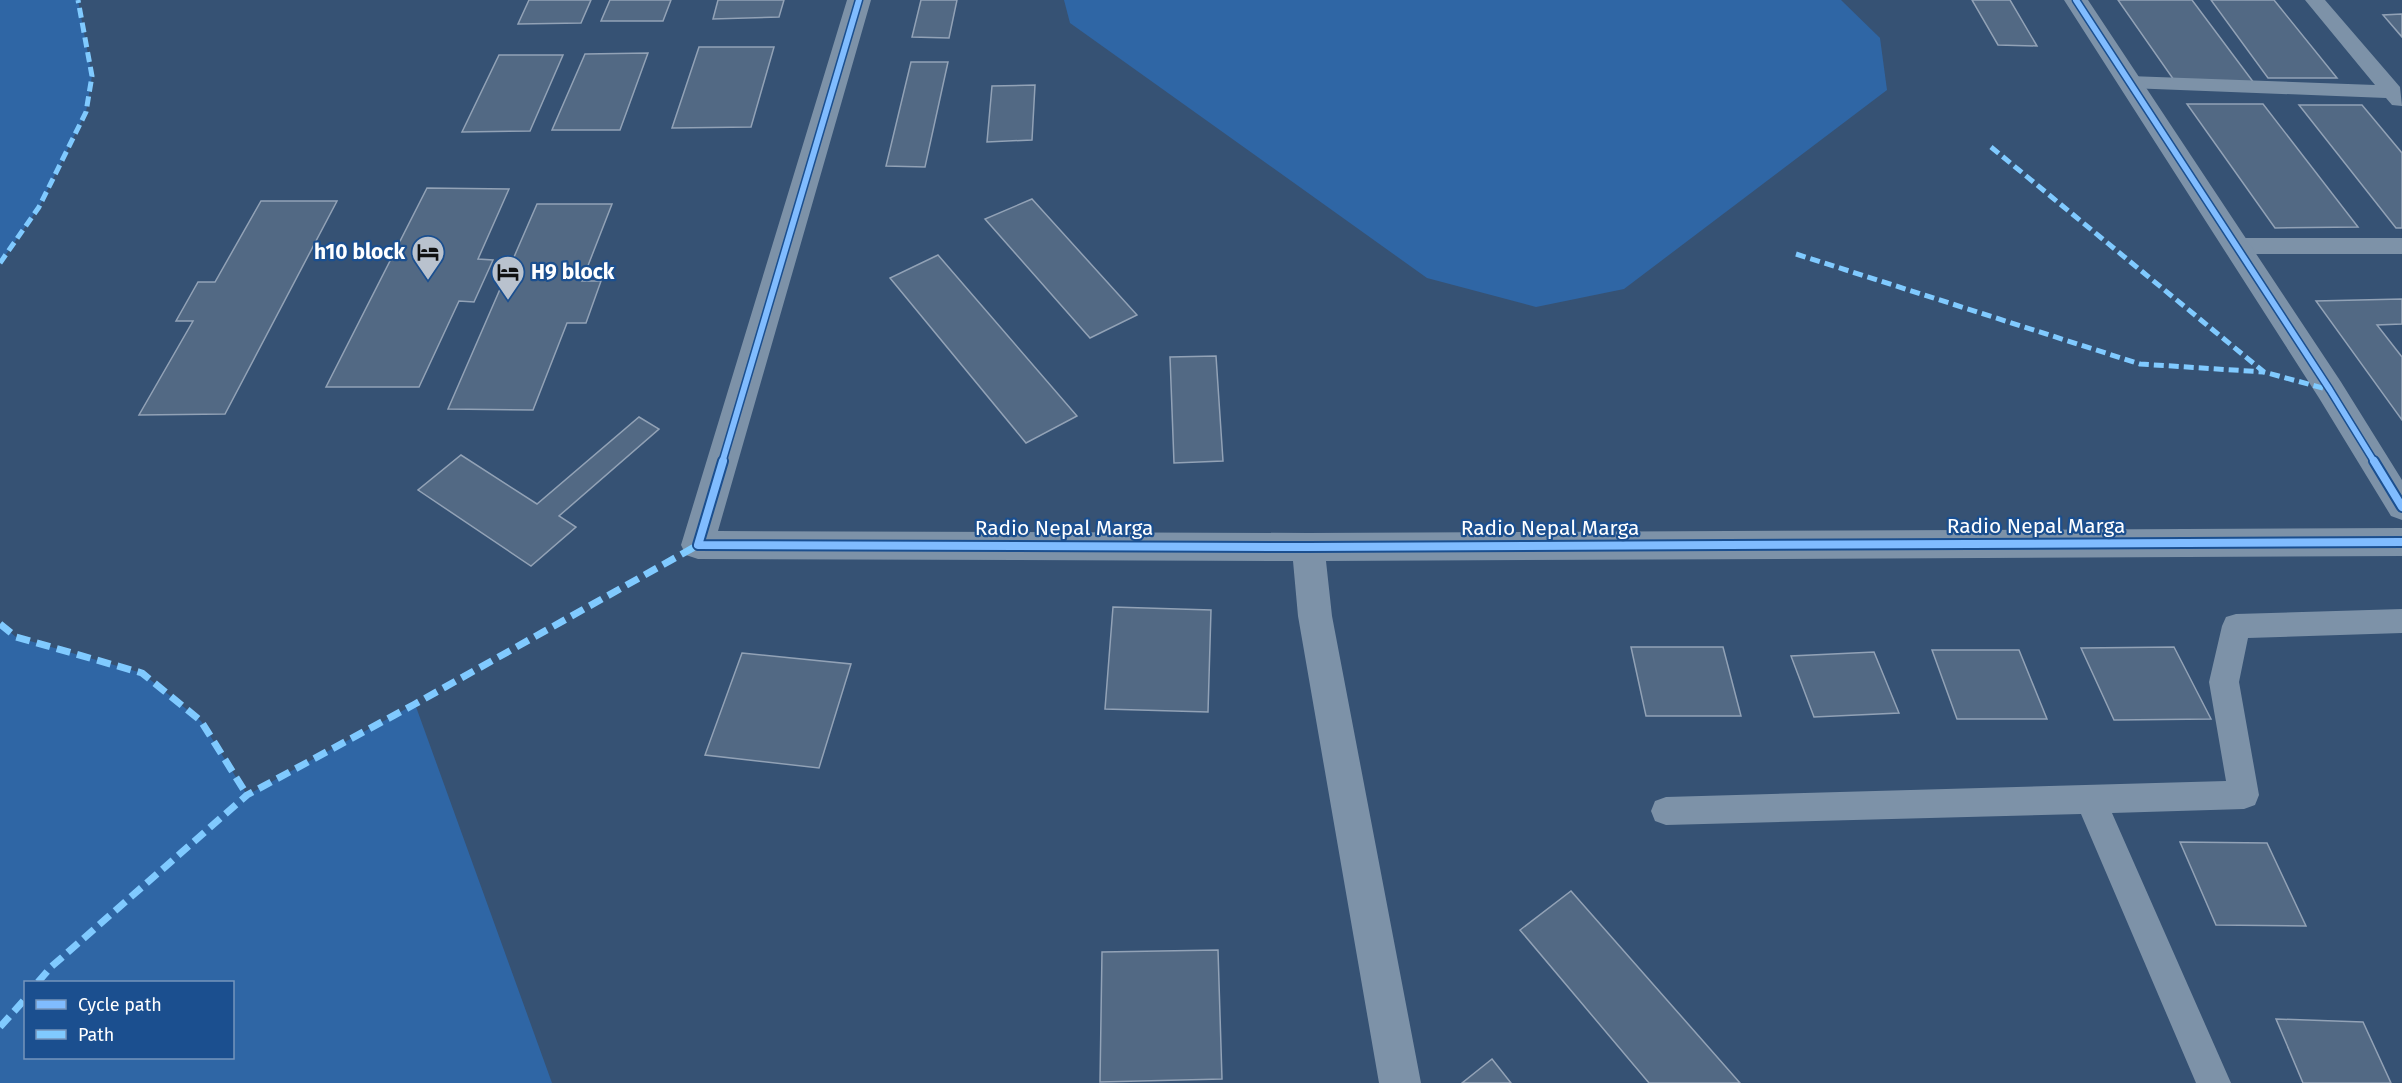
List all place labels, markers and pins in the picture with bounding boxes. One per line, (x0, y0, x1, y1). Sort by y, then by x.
hotel icon: h10 block (410, 234, 446, 281)
place label: h10 block (314, 239, 405, 265)
hotel icon: H9 block (490, 254, 526, 301)
place label: H9 block (531, 259, 615, 285)

